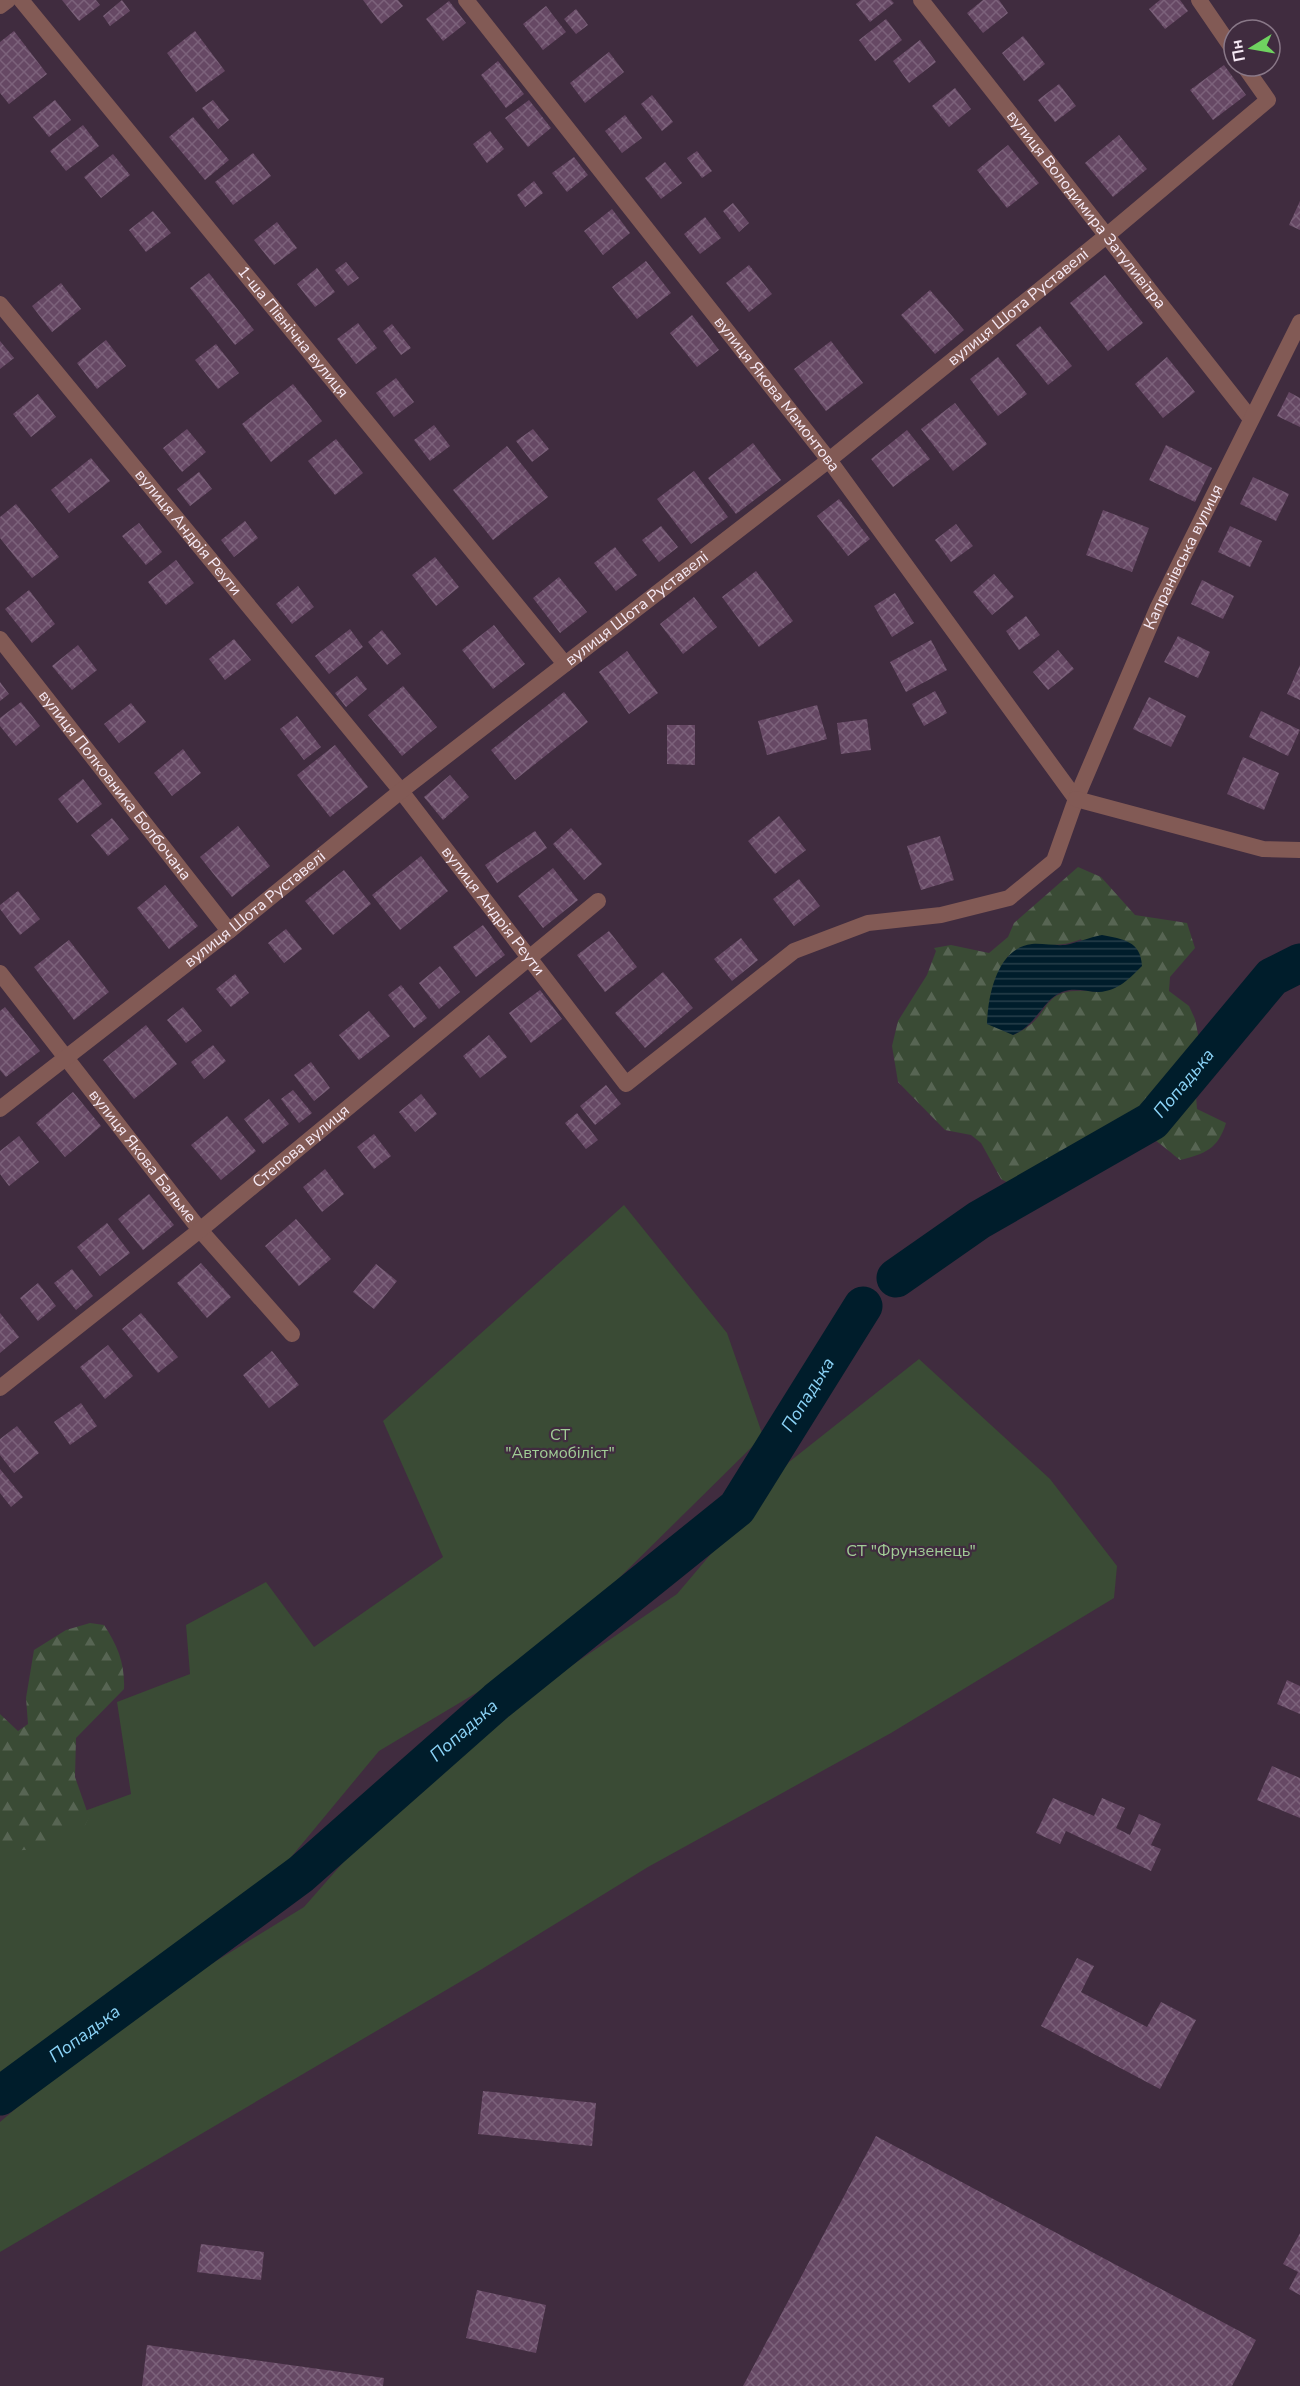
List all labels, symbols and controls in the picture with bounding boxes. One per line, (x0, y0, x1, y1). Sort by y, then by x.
north arrow (1222, 18, 1282, 78)
text: Пн (1225, 38, 1251, 64)
street label: вулиця Володимира Затуливітра (1001, 106, 1171, 314)
street label: вулиця Шота Руставелі (943, 243, 1093, 371)
street label: 1-ша Північна вулиця (232, 261, 353, 402)
street label: вулиця Якова Мамонтова (709, 312, 845, 476)
street label: вулиця Андрія Реути (130, 465, 247, 600)
street label: Капранівська вулиця (1139, 481, 1228, 633)
street label: вулиця Шота Руставелі (561, 546, 713, 671)
street label: вулиця Полковника Болбочана (33, 686, 196, 885)
street label: вулиця Андрія Реути (436, 842, 550, 980)
street label: вулиця Шота Руставелі (180, 846, 330, 973)
water label: Попадька (1148, 1043, 1220, 1123)
street label: вулиця Якова Бальме (84, 1085, 201, 1227)
street label: Степова вулиця (248, 1100, 354, 1193)
water label: Попадька (775, 1353, 840, 1436)
park label: СТ "Автомобіліст" (505, 1424, 615, 1464)
park label: СТ "Фрунзенець" (846, 1540, 976, 1562)
water label: Попадька (424, 1694, 503, 1767)
water label: Попадька (44, 1999, 125, 2068)

